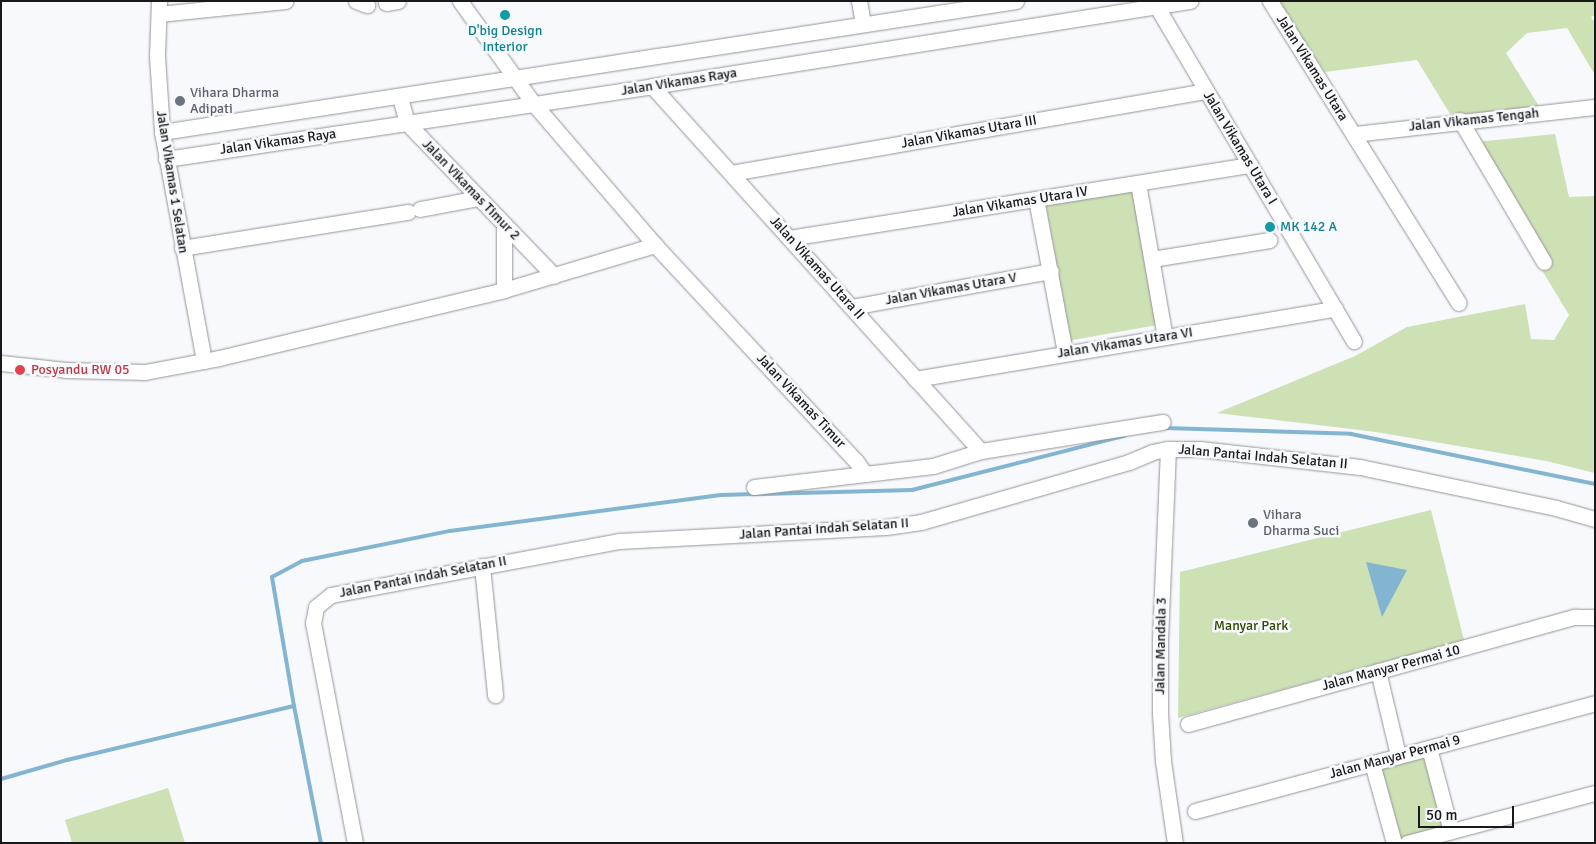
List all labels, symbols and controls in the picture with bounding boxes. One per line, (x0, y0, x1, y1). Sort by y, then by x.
marker: D'big Design Interior (499, 9, 511, 21)
street label: Jalan Vikamas Utara (1273, 12, 1351, 124)
place label: D'big Design Interior (468, 23, 542, 56)
street label: Jalan Vikamas Raya (620, 65, 738, 99)
place label: Vihara Dharma Adipati (190, 85, 279, 118)
street label: Jalan Vikamas Utara I (1200, 88, 1280, 208)
marker: Vihara Dharma Adipati (174, 95, 186, 107)
street label: Jalan Vikamas Tengah (1408, 105, 1540, 135)
street label: Jalan Vikamas 1 Selatan (152, 109, 192, 255)
street label: Jalan Vikamas Utara III (900, 112, 1038, 152)
street label: Jalan Vikamas Raya (219, 126, 337, 158)
street label: Jalan Vikamas Timur 2 (419, 136, 523, 244)
street label: Jalan Vikamas Utara IV (951, 183, 1089, 221)
street label: Jalan Vikamas Utara II (766, 213, 868, 323)
place label: MK 142 A (1280, 219, 1337, 235)
marker: MK 142 A (1264, 221, 1276, 233)
street label: Jalan Vikamas Utara V (884, 269, 1018, 309)
street label: Jalan Vikamas Utara VI (1056, 324, 1194, 362)
street label: Jalan Vikamas Timur (753, 350, 849, 452)
place label: Posyandu RW 05 (31, 362, 130, 378)
marker: Posyandu RW 05 (13, 363, 27, 377)
street label: Jalan Pantai Indah Selatan II (1178, 441, 1348, 473)
place label: Vihara Dharma Suci (1263, 507, 1339, 540)
street label: Jalan Pantai Indah Selatan II (739, 515, 909, 543)
marker: Vihara Dharma Suci (1247, 517, 1259, 529)
street label: Jalan Pantai Indah Selatan II (338, 553, 508, 601)
street label: Jalan Mandala 3 (1152, 597, 1170, 695)
park label: Manyar Park (1214, 618, 1288, 634)
street label: Jalan Manyar Permai 10 (1320, 641, 1462, 695)
street label: Jalan Manyar Permai 9 (1328, 731, 1462, 783)
scale bar (1421, 796, 1517, 828)
text: 50 m (1426, 806, 1457, 824)

